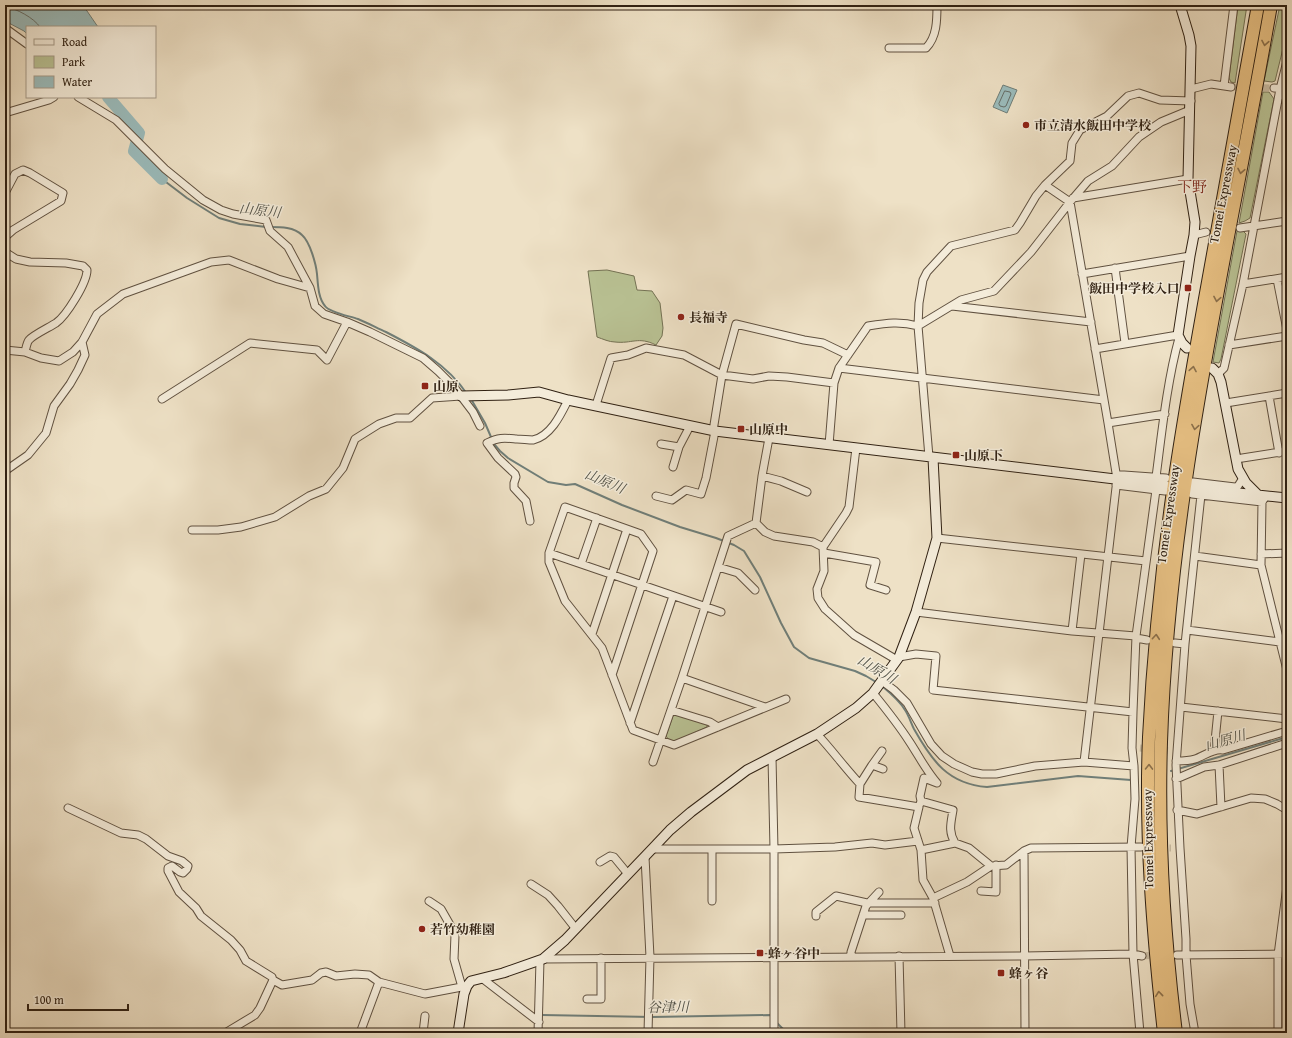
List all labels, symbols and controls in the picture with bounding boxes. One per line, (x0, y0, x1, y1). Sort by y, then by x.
legend (26, 26, 156, 98)
text: Road (62, 33, 88, 50)
one-way arrow (1261, 40, 1270, 47)
text: Park (62, 53, 86, 70)
text: Water (62, 73, 92, 90)
place label: 市立清水飯田中学校 (1034, 116, 1152, 135)
marker: 市立清水飯田中学校 (1021, 120, 1031, 130)
street label: Tomei Expressway (1204, 143, 1242, 245)
one-way arrow (1237, 168, 1246, 174)
district label: 下野 (1177, 176, 1207, 197)
water label: 山原川 (238, 198, 284, 223)
place label: 飯田中学校入口 (1089, 279, 1180, 298)
marker: 飯田中学校入口 (1183, 283, 1193, 293)
one-way arrow (1213, 296, 1222, 302)
place label: 長福寺 (689, 308, 728, 327)
marker: 長福寺 (676, 312, 686, 322)
one-way arrow (1188, 366, 1196, 373)
place label: 山原 (433, 377, 459, 396)
marker: 山原 (420, 381, 430, 391)
place label: 山原中 (749, 420, 788, 439)
marker: 山原中 (736, 424, 746, 434)
one-way arrow (1191, 424, 1200, 430)
place label: 山原下 (964, 446, 1003, 465)
marker: 山原下 (951, 450, 961, 460)
street label: Tomei Expressway (1152, 463, 1184, 565)
water label: 山原川 (582, 464, 630, 499)
one-way arrow (1151, 634, 1160, 640)
water label: 山原川 (854, 650, 902, 689)
water label: 山原川 (1202, 724, 1250, 755)
one-way arrow (1145, 764, 1153, 770)
street label: Tomei Expressway (1138, 788, 1158, 889)
place label: 若竹幼稚園 (430, 920, 495, 939)
marker: 若竹幼稚園 (417, 924, 427, 934)
place label: 蜂ヶ谷中 (768, 944, 820, 963)
marker: 蜂ヶ谷中 (755, 948, 765, 958)
place label: 蜂ヶ谷 (1009, 964, 1049, 983)
marker: 蜂ヶ谷 (996, 968, 1006, 978)
scale bar (28, 986, 128, 1012)
text: 100 m (34, 991, 64, 1008)
one-way arrow (1155, 991, 1164, 997)
water label: 谷津川 (647, 997, 691, 1017)

